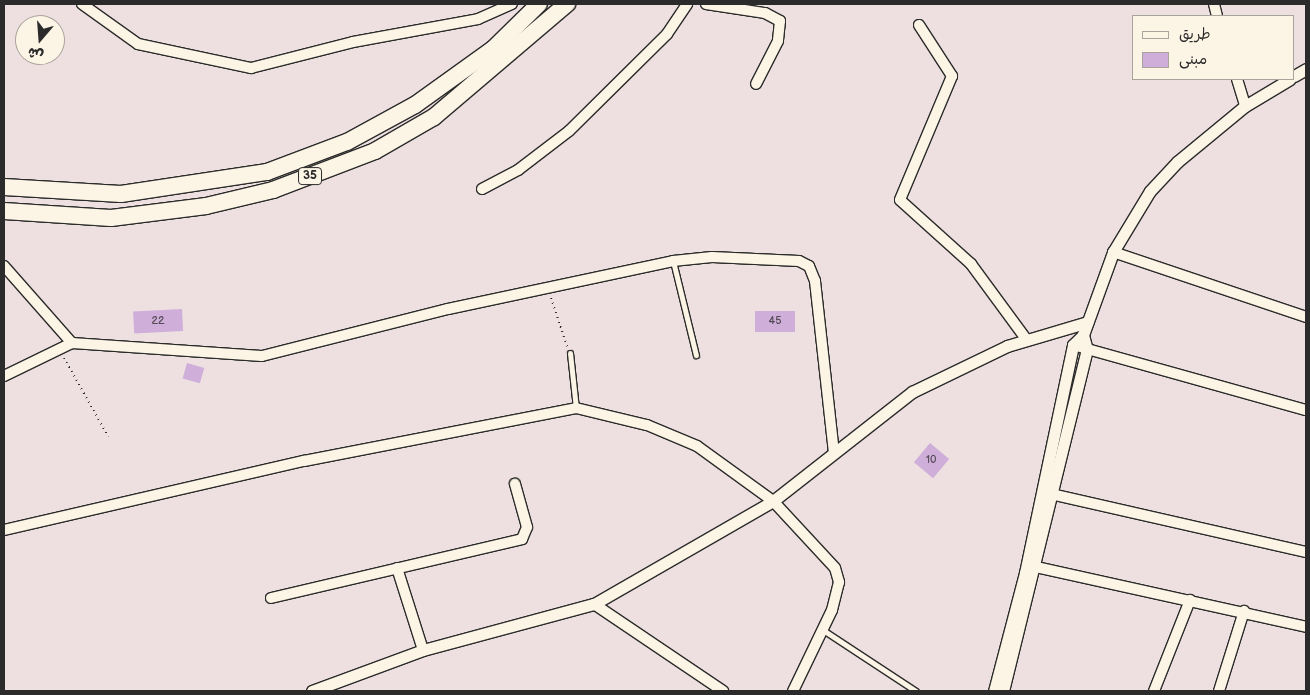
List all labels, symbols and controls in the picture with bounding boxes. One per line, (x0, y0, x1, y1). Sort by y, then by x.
north arrow (15, 15, 65, 65)
legend (1132, 15, 1295, 80)
text: طريق (1179, 25, 1211, 44)
text: ش (26, 43, 45, 64)
text: مبنى (1179, 50, 1207, 69)
road number: 35 (298, 167, 322, 186)
house number: 22 (152, 314, 164, 328)
house number: 45 (768, 314, 782, 328)
house number: 10 (926, 453, 936, 467)

